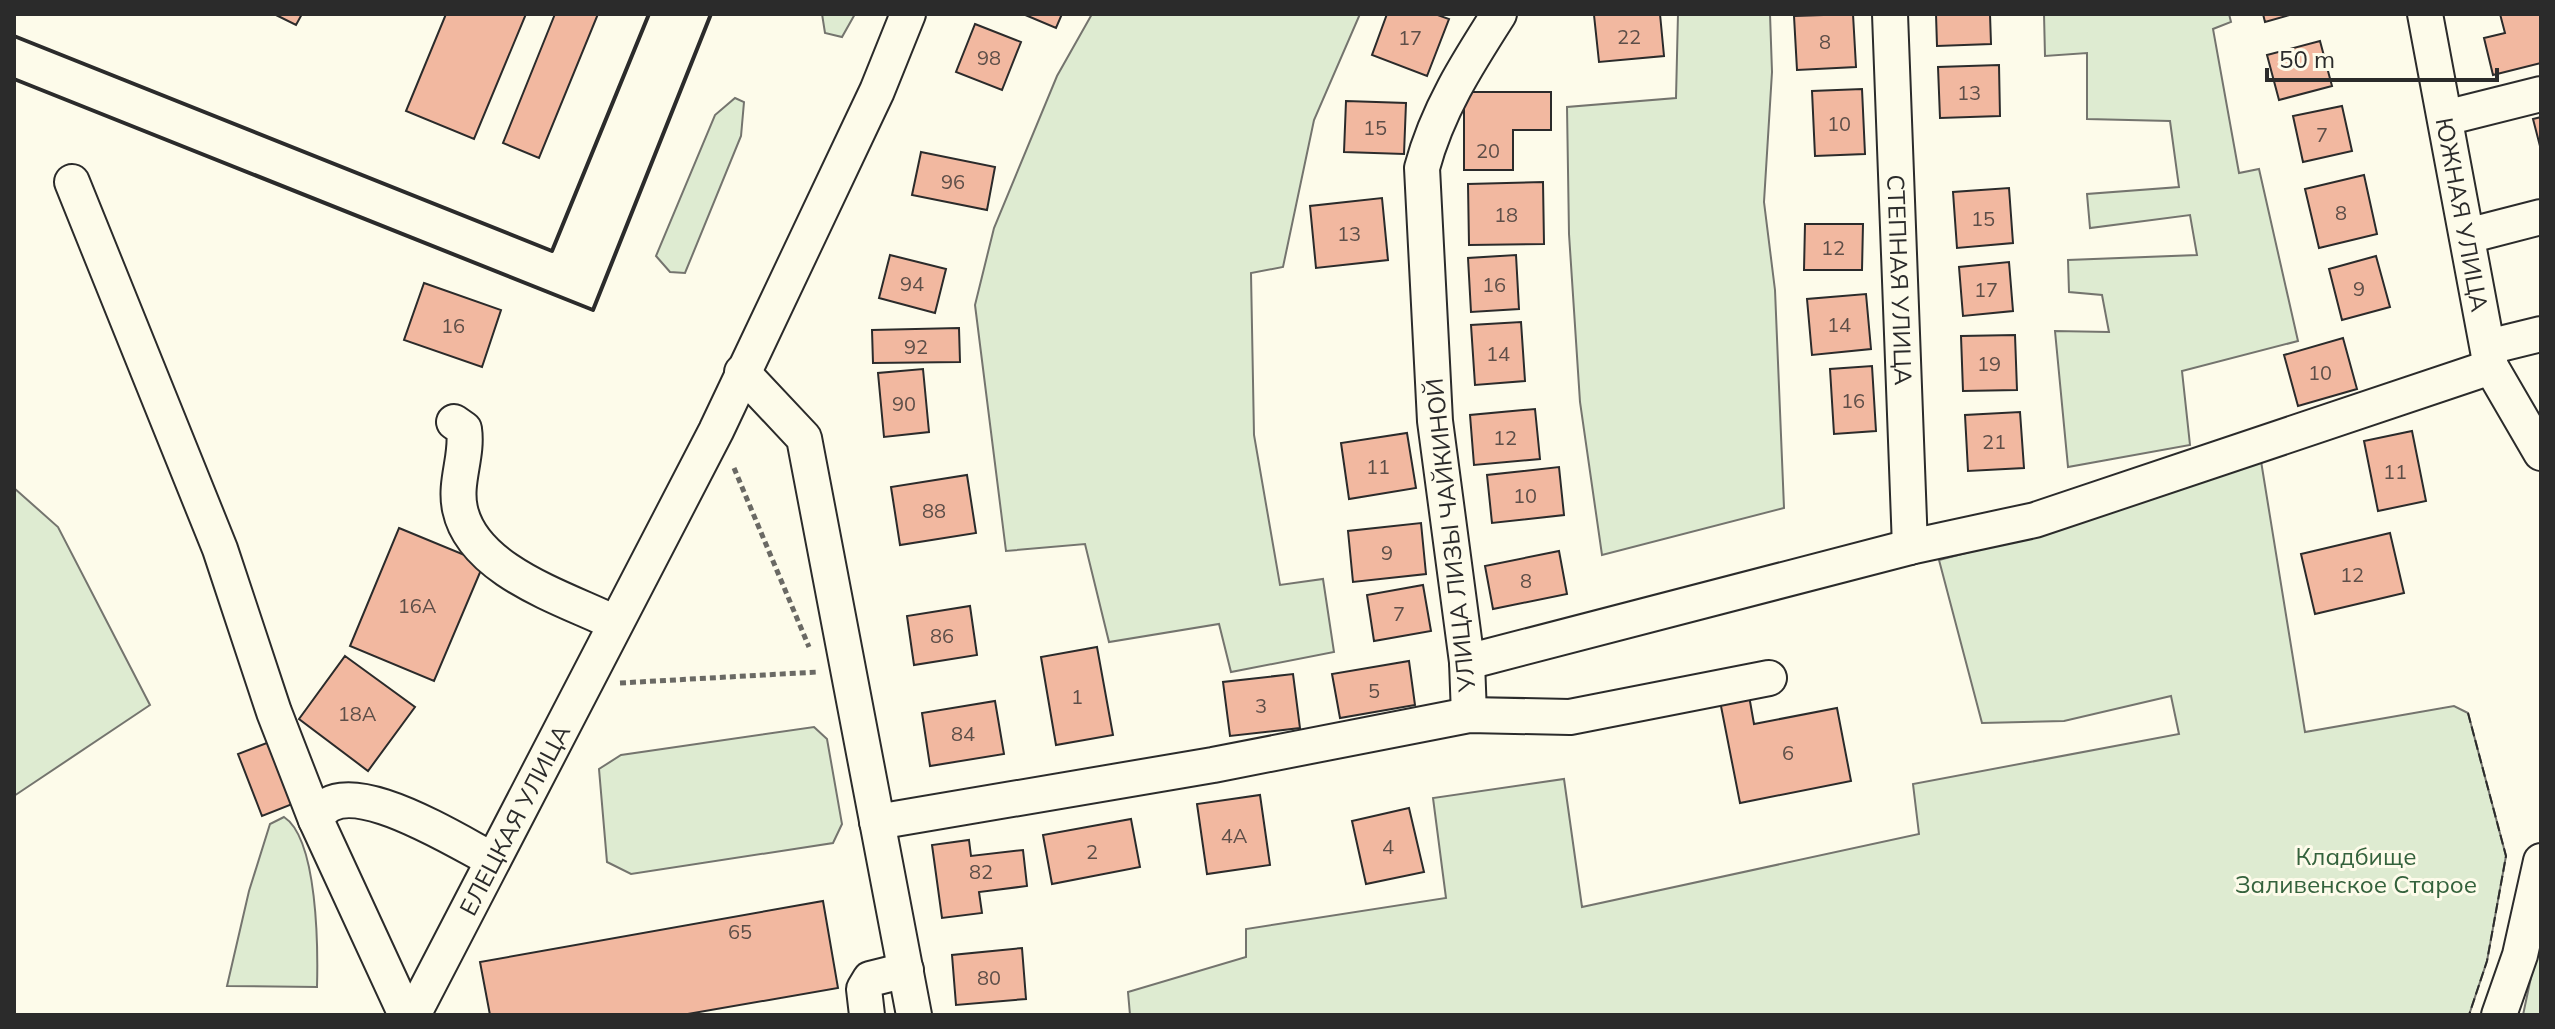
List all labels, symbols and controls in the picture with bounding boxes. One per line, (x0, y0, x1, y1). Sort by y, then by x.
house number: 22 (1617, 24, 1641, 49)
house number: 17 (1398, 25, 1422, 50)
house number: 8 (1819, 29, 1831, 54)
scale bar (2267, 32, 2497, 82)
text: 50 m (2279, 44, 2335, 74)
house number: 98 (977, 45, 1001, 70)
house number: 13 (1957, 80, 1981, 105)
house number: 10 (1827, 111, 1851, 136)
house number: 15 (1363, 115, 1387, 140)
street label: ЮЖНАЯ УЛИЦА (2430, 115, 2495, 314)
house number: 7 (2316, 122, 2328, 147)
house number: 20 (1476, 138, 1500, 163)
house number: 96 (941, 169, 965, 194)
street label: СТЕПНАЯ УЛИЦА (1881, 174, 1919, 386)
house number: 8 (2335, 200, 2347, 225)
house number: 18 (1494, 202, 1518, 227)
house number: 15 (1971, 206, 1995, 231)
house number: 13 (1337, 221, 1361, 246)
house number: 12 (1821, 235, 1845, 260)
house number: 94 (900, 271, 924, 296)
house number: 16 (1482, 272, 1506, 297)
house number: 9 (2353, 276, 2365, 301)
house number: 17 (1974, 277, 1998, 302)
house number: 14 (1827, 312, 1851, 337)
house number: 16 (441, 313, 465, 338)
house number: 92 (904, 334, 928, 359)
house number: 14 (1486, 341, 1510, 366)
house number: 19 (1977, 351, 2001, 376)
house number: 10 (2308, 360, 2332, 385)
street label: УЛИЦА ЛИЗЫ ЧАЙКИНОЙ (1419, 377, 1481, 694)
house number: 16 (1841, 388, 1865, 413)
house number: 90 (892, 391, 916, 416)
house number: 12 (1493, 425, 1517, 450)
house number: 21 (1982, 429, 2006, 454)
house number: 11 (1366, 454, 1390, 479)
house number: 11 (2383, 459, 2407, 484)
house number: 10 (1513, 483, 1537, 508)
house number: 88 (922, 498, 946, 523)
house number: 9 (1381, 540, 1393, 565)
house number: 12 (2340, 562, 2364, 587)
house number: 8 (1520, 568, 1532, 593)
house number: 16А (398, 593, 437, 618)
house number: 7 (1393, 601, 1405, 626)
house number: 86 (930, 623, 954, 648)
house number: 5 (1368, 678, 1380, 703)
house number: 1 (1071, 684, 1083, 709)
house number: 3 (1255, 693, 1267, 718)
house number: 18А (338, 701, 377, 726)
street label: ЕЛЕЦКАЯ УЛИЦА (452, 719, 576, 920)
house number: 84 (951, 721, 975, 746)
house number: 6 (1782, 740, 1794, 765)
house number: 4А (1221, 823, 1248, 848)
house number: 4 (1382, 834, 1394, 859)
house number: 2 (1086, 839, 1098, 864)
park label: Кладбище Заливенское Старое (2235, 841, 2477, 899)
house number: 82 (969, 859, 993, 884)
house number: 65 (728, 919, 752, 944)
house number: 80 (977, 965, 1001, 990)

